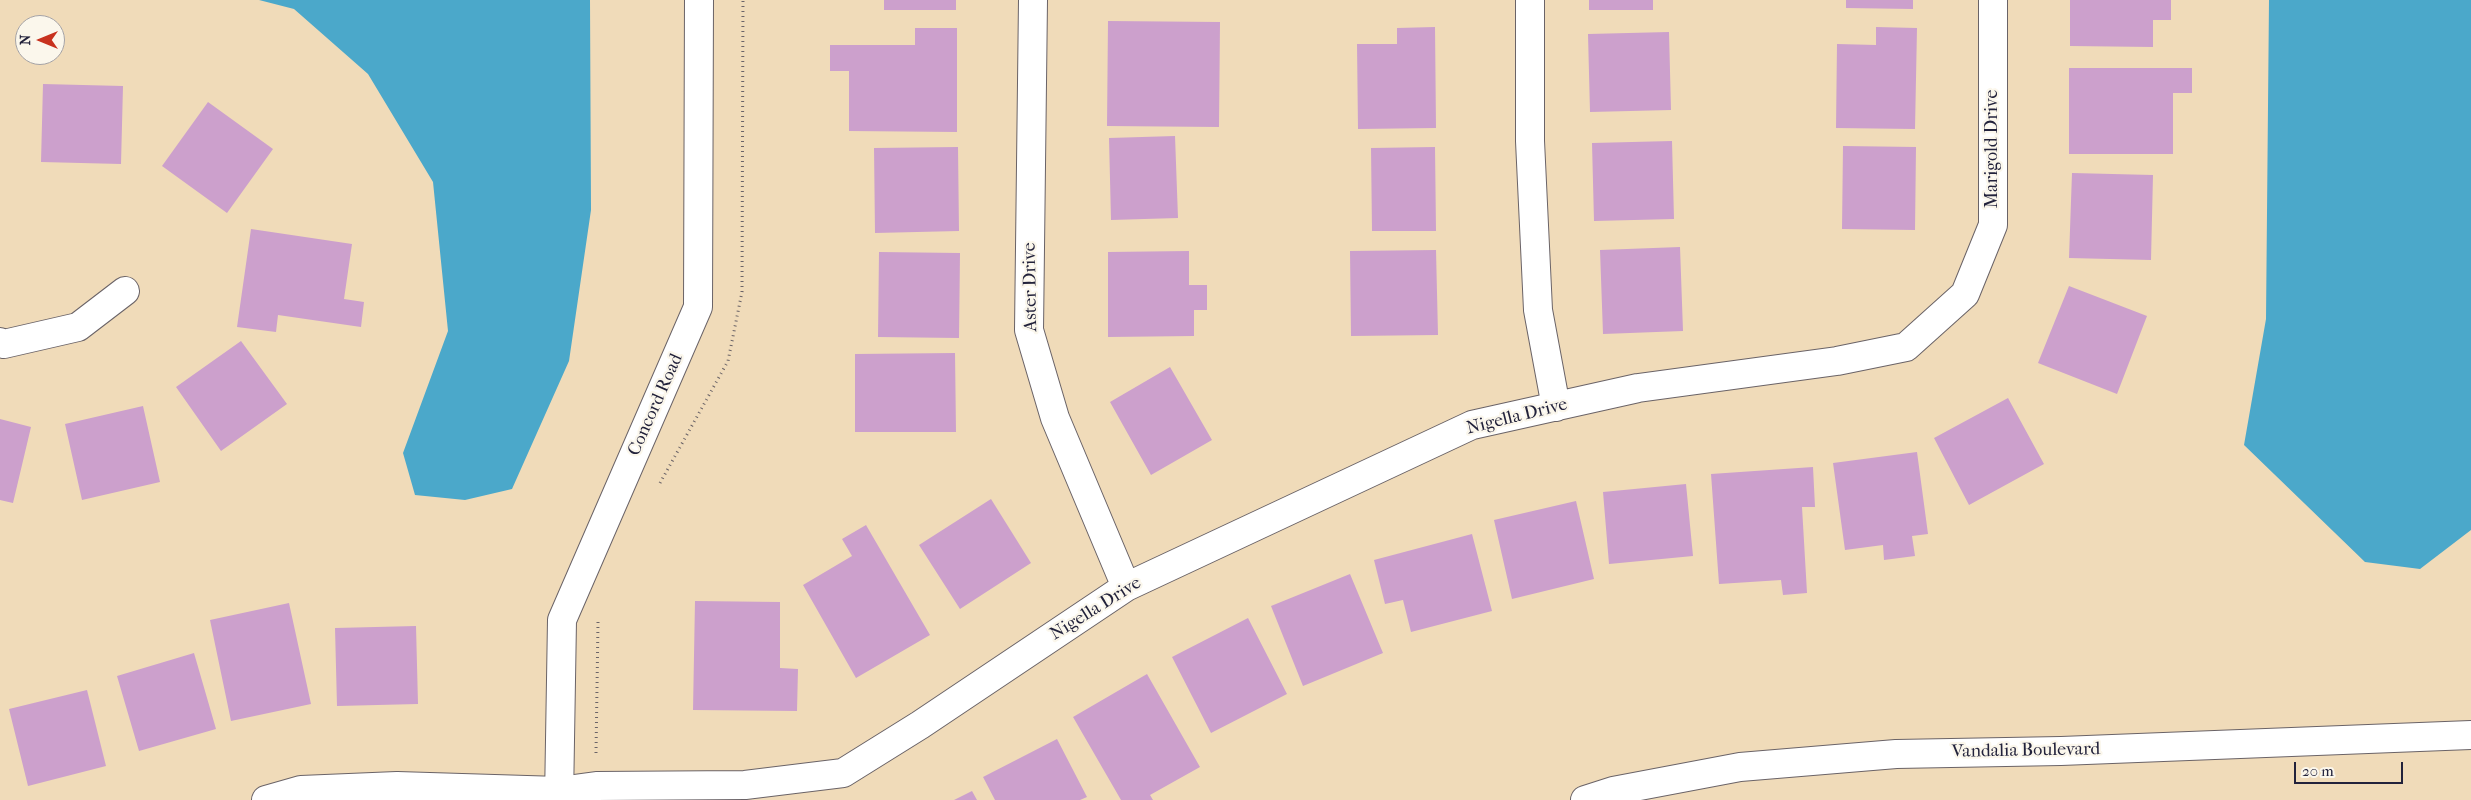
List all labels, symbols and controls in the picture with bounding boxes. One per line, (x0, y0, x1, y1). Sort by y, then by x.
north arrow (15, 15, 65, 65)
text: N (17, 35, 34, 45)
street label: Marigold Drive (1982, 90, 2004, 208)
street label: Aster Drive (1019, 242, 1043, 332)
street label: Concord Road (624, 351, 688, 459)
street label: Nigella Drive (1464, 394, 1570, 440)
street label: Nigella Drive (1046, 572, 1146, 646)
street label: Vandalia Boulevard (1951, 739, 2101, 763)
scale bar (2296, 752, 2405, 784)
text: 20 m (2302, 762, 2334, 780)

